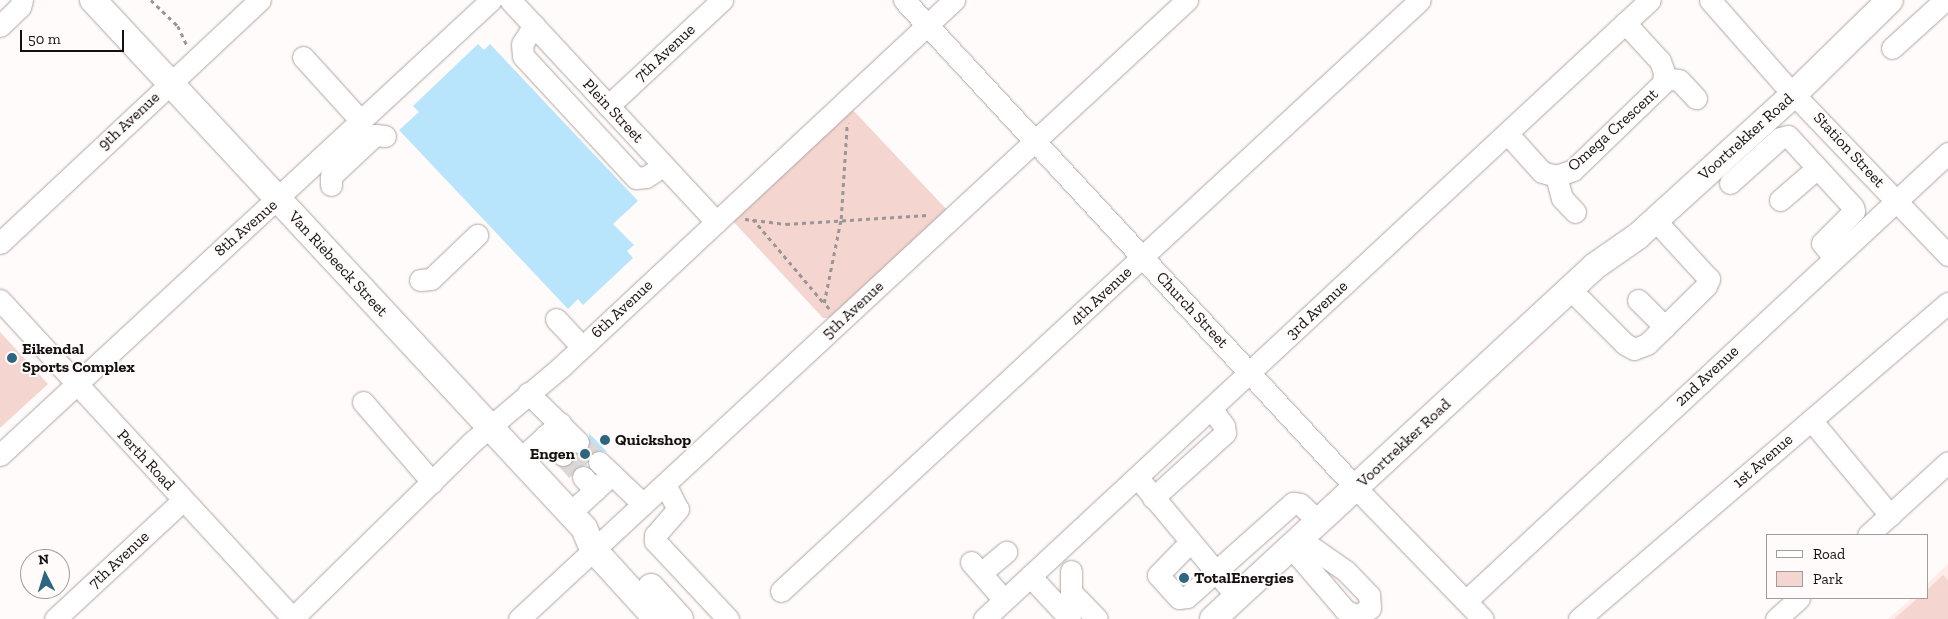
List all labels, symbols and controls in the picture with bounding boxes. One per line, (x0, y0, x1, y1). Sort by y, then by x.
scale bar (22, 20, 126, 52)
street label: 7th Avenue (630, 20, 700, 86)
text: 50 m (28, 30, 61, 48)
street label: Plein Street (579, 75, 647, 147)
street label: Omega Crescent (1564, 84, 1662, 176)
street label: 9th Avenue (94, 87, 164, 155)
street label: Voortrekker Road (1695, 89, 1797, 185)
street label: Station Street (1809, 108, 1889, 192)
street label: 8th Avenue (210, 195, 282, 261)
street label: Van Riebeeck Street (284, 207, 392, 321)
street label: 4th Avenue (1066, 262, 1136, 330)
street label: Church Street (1152, 268, 1232, 352)
street label: 6th Avenue (587, 275, 657, 343)
street label: 5th Avenue (818, 277, 888, 343)
street label: 3rd Avenue (1282, 277, 1352, 343)
place label: Eikendal Sports Complex (22, 339, 135, 377)
street label: 2nd Avenue (1671, 342, 1743, 410)
marker: Eikendal Sports Complex (6, 352, 18, 364)
street label: Voortrekker Road (1353, 395, 1455, 491)
street label: Perth Road (113, 426, 179, 494)
place label: Quickshop (615, 430, 691, 450)
street label: 1st Avenue (1729, 430, 1797, 492)
marker: Quickshop (599, 434, 611, 446)
place label: Engen (530, 444, 575, 464)
marker: Engen (579, 448, 591, 460)
street label: 7th Avenue (84, 527, 154, 593)
legend (1766, 534, 1928, 599)
text: Road (1813, 545, 1845, 563)
north arrow (20, 549, 70, 599)
text: N (38, 551, 50, 568)
place label: TotalEnergies (1194, 568, 1294, 588)
text: Park (1813, 570, 1843, 588)
marker: TotalEnergies (1178, 572, 1190, 584)

